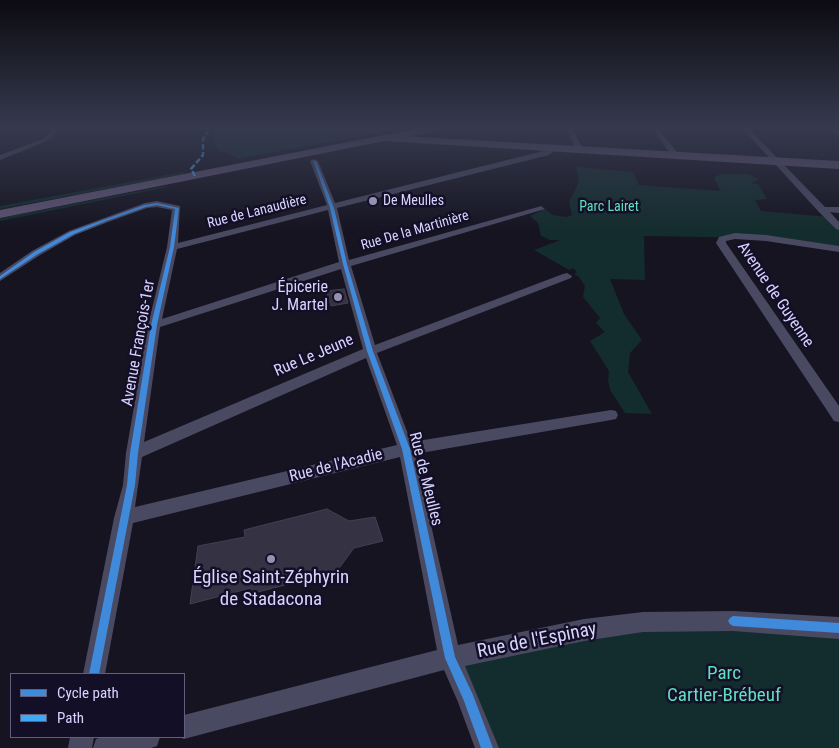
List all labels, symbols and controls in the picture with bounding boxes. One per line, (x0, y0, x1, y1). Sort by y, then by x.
street label: Rue de Lanaudière (206, 192, 308, 232)
place label: De Meulles (383, 193, 444, 209)
marker: De Meulles (367, 195, 379, 207)
park label: Parc Lairet (579, 199, 639, 215)
street label: Rue De la Martinière (359, 208, 471, 254)
street label: Avenue de Guyenne (733, 239, 817, 351)
street label: Avenue François-1er (118, 278, 160, 408)
place label: Épicerie J. Martel (271, 278, 328, 316)
marker: Épicerie J. Martel (332, 291, 344, 303)
street label: Rue Le Jeune (271, 331, 357, 381)
street label: Rue de Meulles (404, 430, 446, 528)
street label: Rue de l'Acadie (287, 445, 385, 487)
marker: Église Saint-Zéphyrin de Stadacona (265, 553, 277, 565)
place label: Église Saint-Zéphyrin de Stadacona (193, 567, 349, 611)
street label: Rue de l'Espinay (476, 618, 598, 664)
park label: Parc Cartier-Brébeuf (667, 663, 781, 707)
legend (10, 673, 185, 738)
text: Cycle path (57, 684, 119, 702)
text: Path (57, 709, 84, 727)

